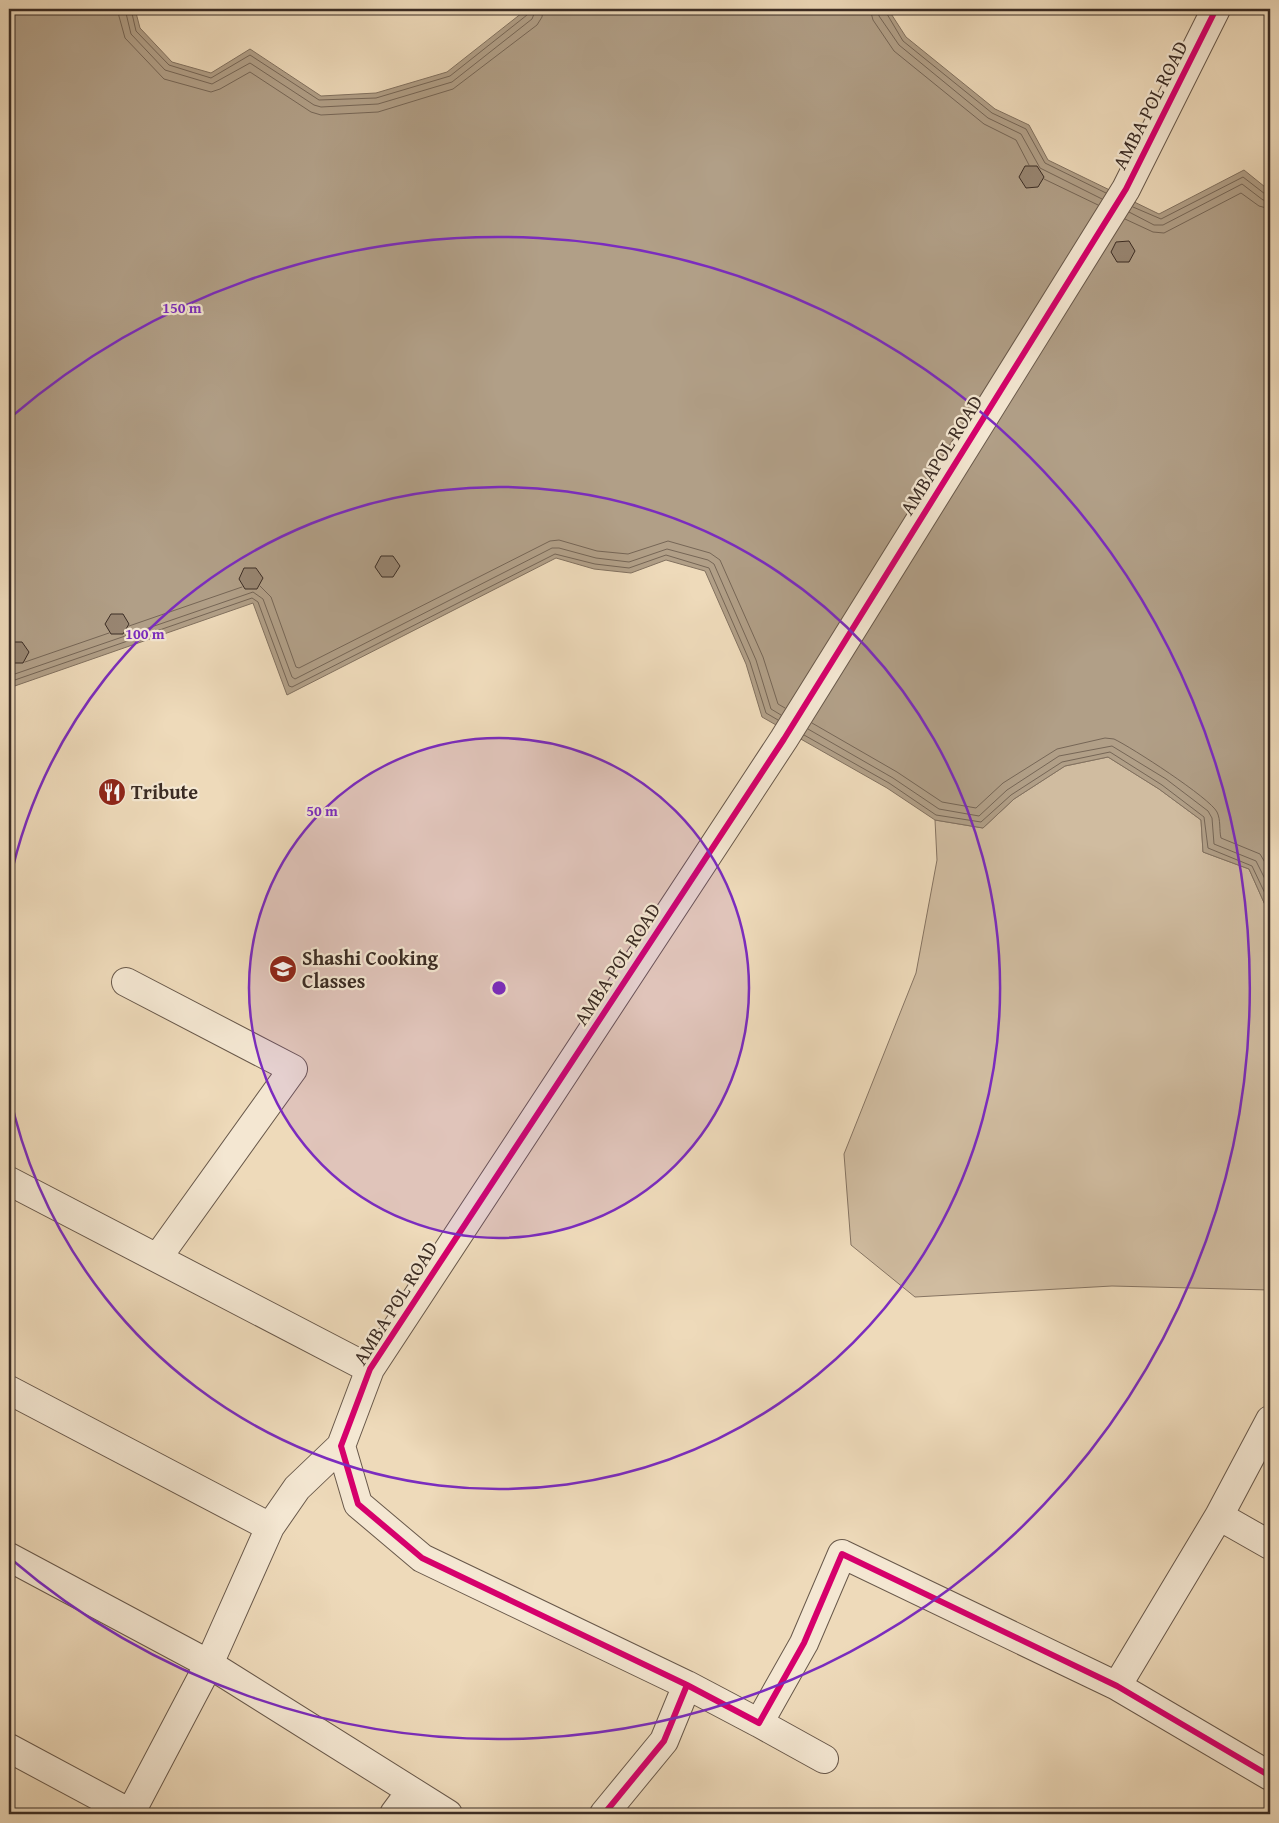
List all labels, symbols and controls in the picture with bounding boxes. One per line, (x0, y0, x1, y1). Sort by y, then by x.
street label: AMBA POL ROAD (1105, 35, 1194, 174)
text: 150 m (162, 297, 202, 318)
street label: AMBAPOL ROAD (892, 389, 989, 520)
text: 100 m (125, 623, 165, 644)
restaurant icon: Tribute (97, 777, 127, 807)
place label: Tribute (131, 777, 198, 806)
text: 50 m (306, 800, 338, 821)
street label: AMBA POL ROAD (566, 897, 667, 1031)
place label: Shashi Cooking Classes (302, 943, 439, 995)
school or university icon: Shashi Cooking Classes (268, 954, 298, 984)
centre of rings (490, 979, 508, 997)
street label: AMBA POL ROAD (345, 1235, 444, 1370)

